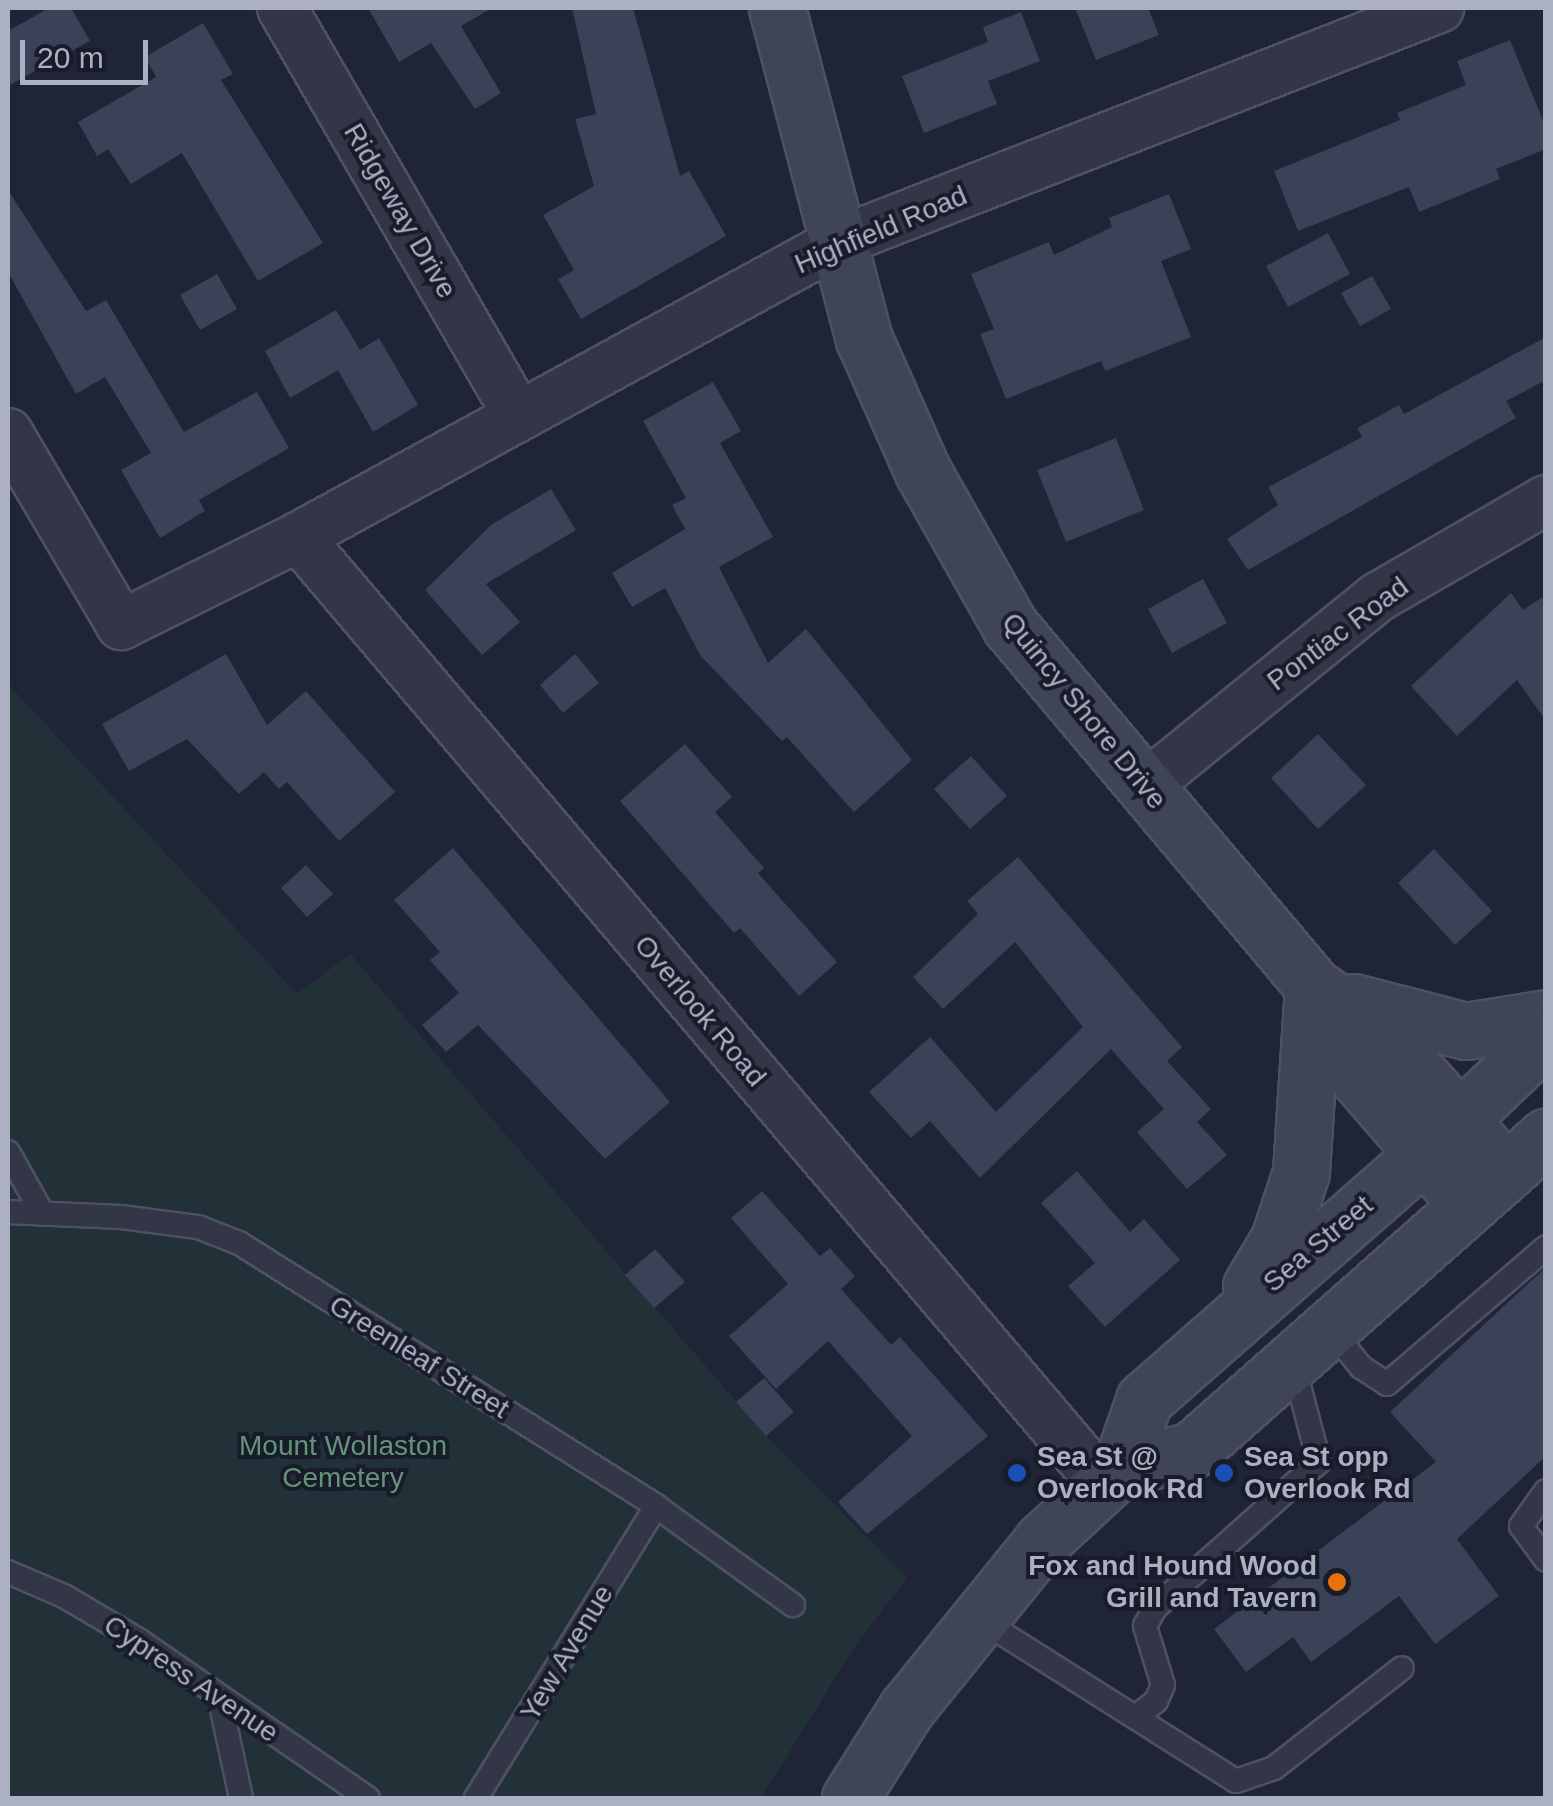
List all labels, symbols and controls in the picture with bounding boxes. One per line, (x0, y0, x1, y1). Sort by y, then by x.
scale bar (25, 20, 152, 82)
text: 20 m (37, 41, 104, 74)
street label: Ridgeway Drive (336, 118, 464, 304)
street label: Highfield Road (790, 179, 972, 281)
street label: Pontiac Road (1261, 570, 1415, 698)
street label: Quincy Shore Drive (995, 606, 1173, 816)
street label: Overlook Road (627, 929, 773, 1093)
street label: Sea Street (1257, 1189, 1379, 1299)
street label: Greenleaf Street (323, 1288, 515, 1426)
park label: Mount Wollaston Cemetery (239, 1429, 447, 1495)
place label: Sea St @ Overlook Rd (1037, 1440, 1203, 1506)
place label: Sea St opp Overlook Rd (1244, 1440, 1410, 1506)
marker: Sea St @ Overlook Rd (1006, 1462, 1028, 1484)
marker: Sea St opp Overlook Rd (1213, 1462, 1235, 1484)
place label: Fox and Hound Wood Grill and Tavern (1028, 1549, 1317, 1615)
marker: Fox and Hound Wood Grill and Tavern (1326, 1571, 1348, 1593)
street label: Yew Avenue (513, 1578, 621, 1728)
street label: Cypress Avenue (97, 1608, 285, 1750)

